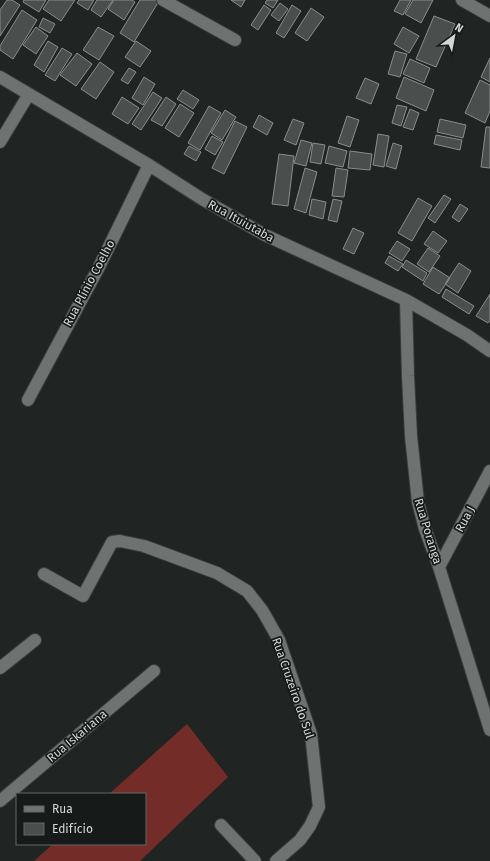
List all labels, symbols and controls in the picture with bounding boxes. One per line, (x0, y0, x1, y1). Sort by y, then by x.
north arrow (434, 16, 474, 56)
text: N (452, 20, 466, 35)
street label: Rua Ituiutaba (205, 197, 277, 245)
street label: Rua Plínio Coelho (60, 237, 118, 329)
street label: Rua Poranga (411, 496, 445, 566)
street label: Rua J (452, 504, 478, 534)
street label: Rua Cruzeiro do Sul (269, 636, 317, 741)
street label: Rua Iskariana (44, 707, 110, 765)
legend (16, 793, 146, 845)
text: Rua (52, 802, 73, 816)
text: Edifício (52, 822, 93, 836)

